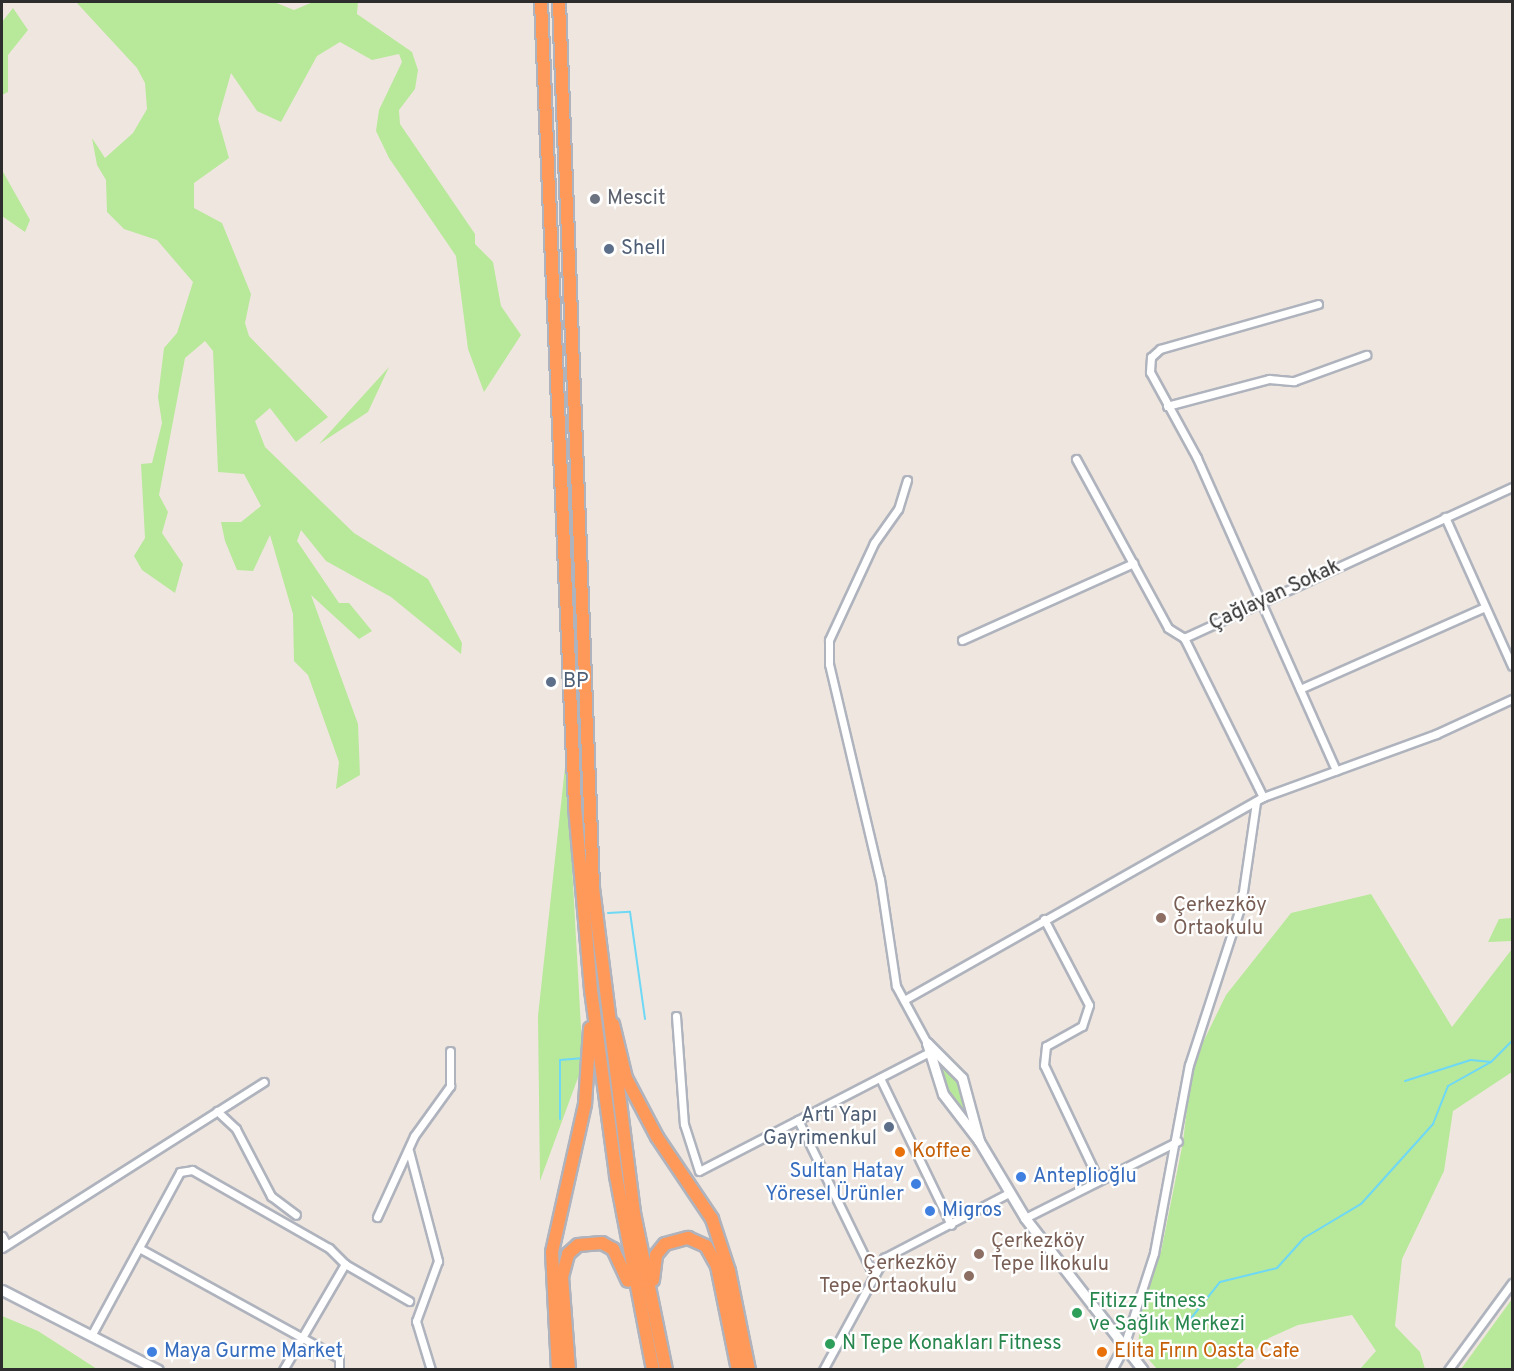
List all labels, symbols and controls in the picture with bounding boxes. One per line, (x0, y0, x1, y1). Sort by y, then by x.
place label: Mescit (607, 187, 665, 211)
marker: Mescit (588, 192, 602, 206)
place label: Shell (621, 237, 666, 261)
marker: Shell (602, 242, 616, 256)
street label: Çağlayan Sokak (1206, 555, 1344, 637)
place label: BP (563, 670, 589, 694)
marker: BP (544, 675, 558, 689)
place label: Çerkezköy Ortaokulu (1173, 894, 1267, 941)
marker: Çerkezköy Ortaokulu (1154, 911, 1168, 925)
place label: Artı Yapı Gayrimenkul (763, 1104, 877, 1151)
marker: Artı Yapı Gayrimenkul (882, 1120, 896, 1134)
place label: Koffee (912, 1140, 971, 1164)
marker: Koffee (893, 1145, 907, 1159)
place label: Sultan Hatay Yöresel Ürünler (765, 1160, 904, 1207)
place label: Anteplioğlu (1033, 1165, 1137, 1189)
marker: Anteplioğlu (1014, 1170, 1028, 1184)
marker: Sultan Hatay Yöresel Ürünler (909, 1177, 923, 1191)
place label: Migros (942, 1199, 1002, 1223)
marker: Migros (923, 1204, 937, 1218)
place label: Çerkezköy Tepe İlkokulu (991, 1230, 1109, 1277)
marker: Çerkezköy Tepe İlkokulu (972, 1247, 986, 1261)
place label: Çerkezköy Tepe Ortaokulu (819, 1252, 957, 1299)
marker: Çerkezköy Tepe Ortaokulu (962, 1269, 976, 1283)
place label: Fitizz Fitness ve Sağlık Merkezi (1089, 1290, 1245, 1337)
marker: Fitizz Fitness ve Sağlık Merkezi (1070, 1306, 1084, 1320)
place label: N Tepe Konakları Fitness (842, 1332, 1062, 1356)
marker: N Tepe Konakları Fitness (823, 1337, 837, 1351)
place label: Maya Gurme Market (164, 1340, 343, 1364)
place label: Elita Fırın Oasta Cafe (1114, 1340, 1300, 1364)
marker: Maya Gurme Market (145, 1345, 159, 1359)
marker: Elita Fırın Oasta Cafe (1095, 1345, 1109, 1359)

